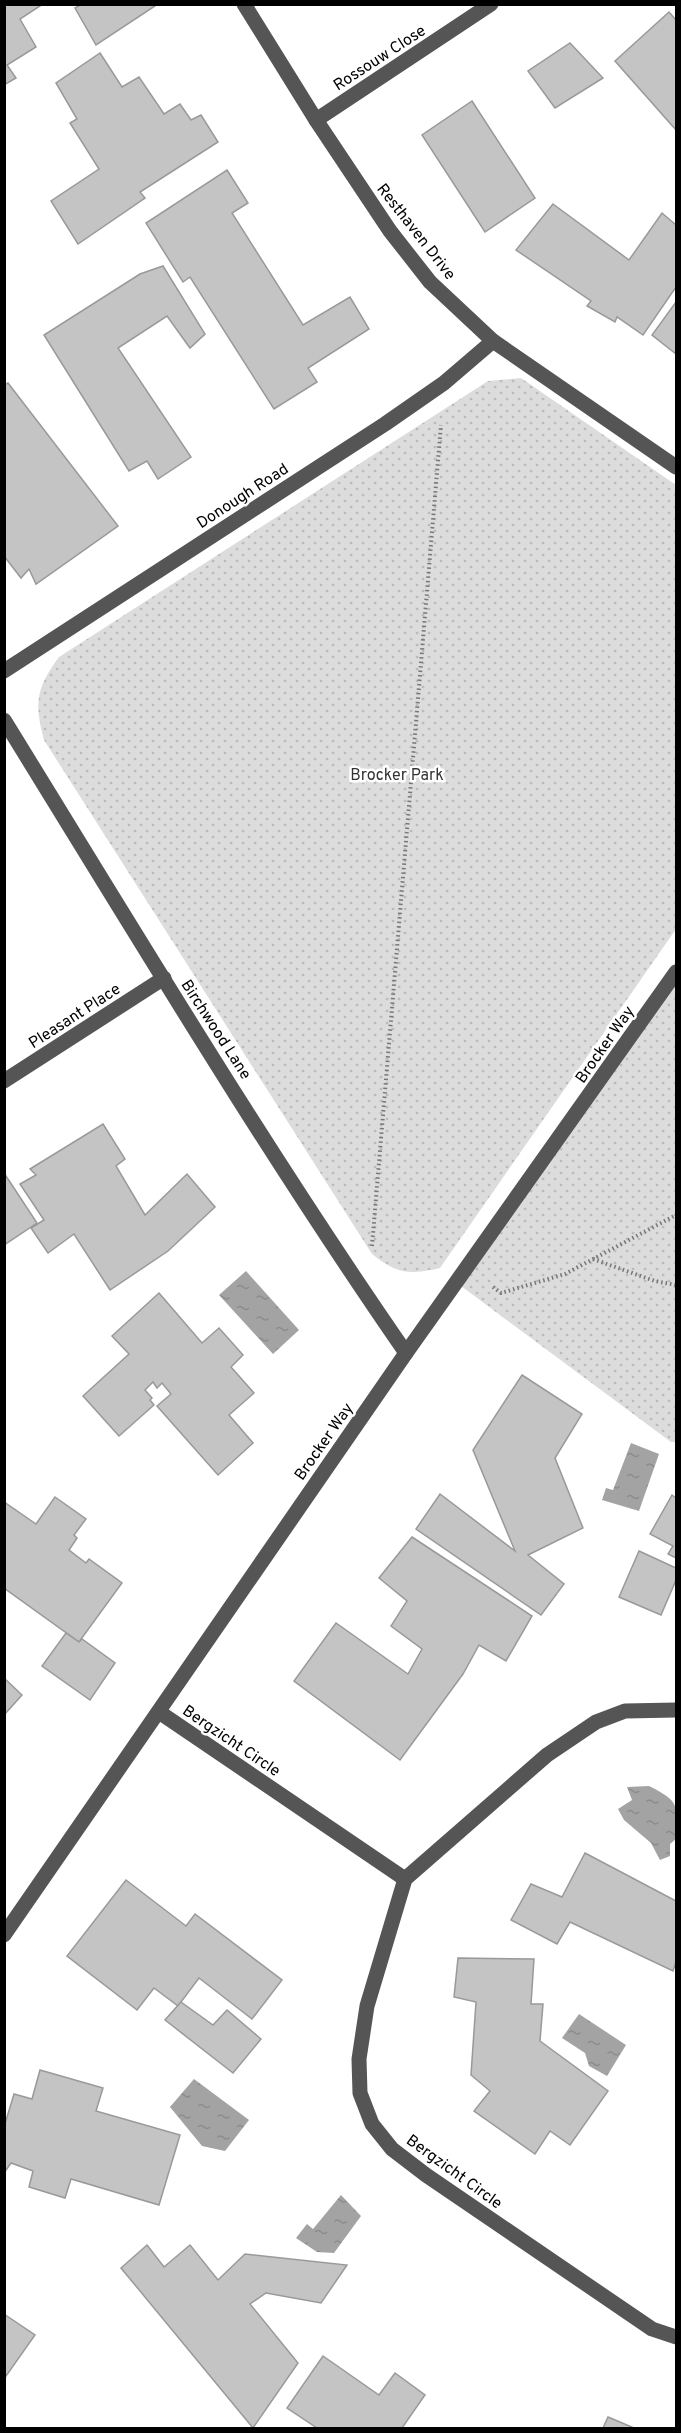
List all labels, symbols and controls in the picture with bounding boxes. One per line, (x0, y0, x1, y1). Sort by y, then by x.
street label: Rossouw Close (330, 21, 430, 96)
street label: Resthaven Drive (372, 180, 459, 284)
street label: Donough Road (193, 460, 293, 534)
park label: Brocker Park (350, 766, 444, 786)
street label: Birchwood Lane (176, 976, 255, 1084)
street label: Pleasant Place (25, 980, 125, 1054)
street label: Brocker Way (572, 1003, 640, 1088)
street label: Brocker Way (291, 1400, 359, 1485)
street label: Bergzicht Circle (178, 1701, 284, 1782)
street label: Bergzicht Circle (402, 2131, 506, 2214)

